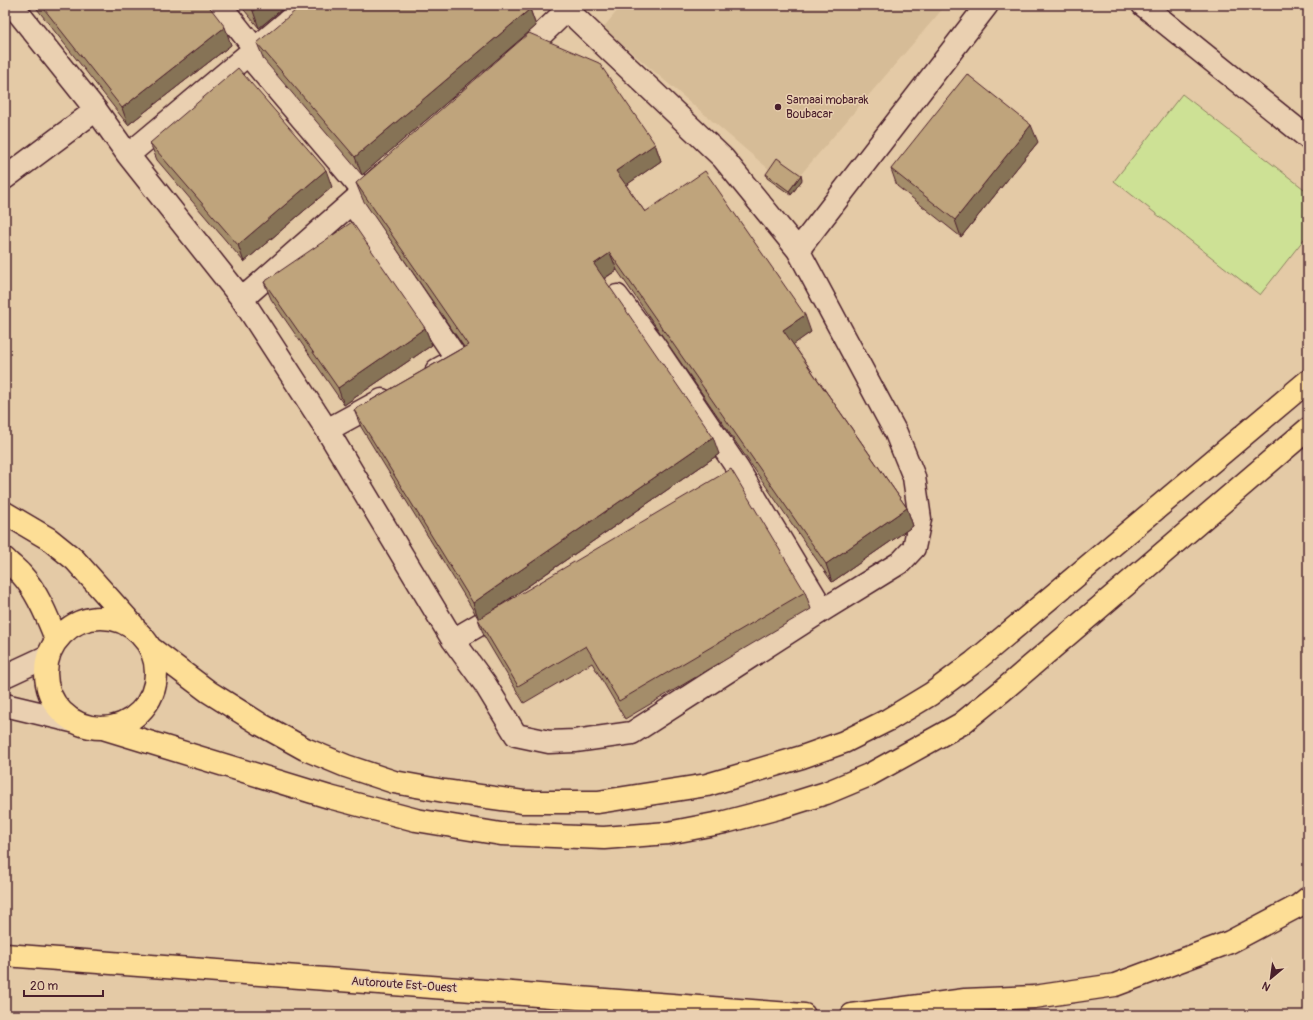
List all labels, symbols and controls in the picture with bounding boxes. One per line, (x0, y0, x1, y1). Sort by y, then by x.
place label: Samaai mobarak Boubacar (786, 93, 869, 122)
marker: Samaai mobarak Boubacar (773, 102, 783, 112)
north arrow (1251, 958, 1291, 998)
scale bar (24, 972, 103, 998)
street label: Autoroute Est-Ouest (351, 974, 457, 996)
text: 20 m (30, 979, 59, 994)
text: N (1259, 979, 1273, 994)

